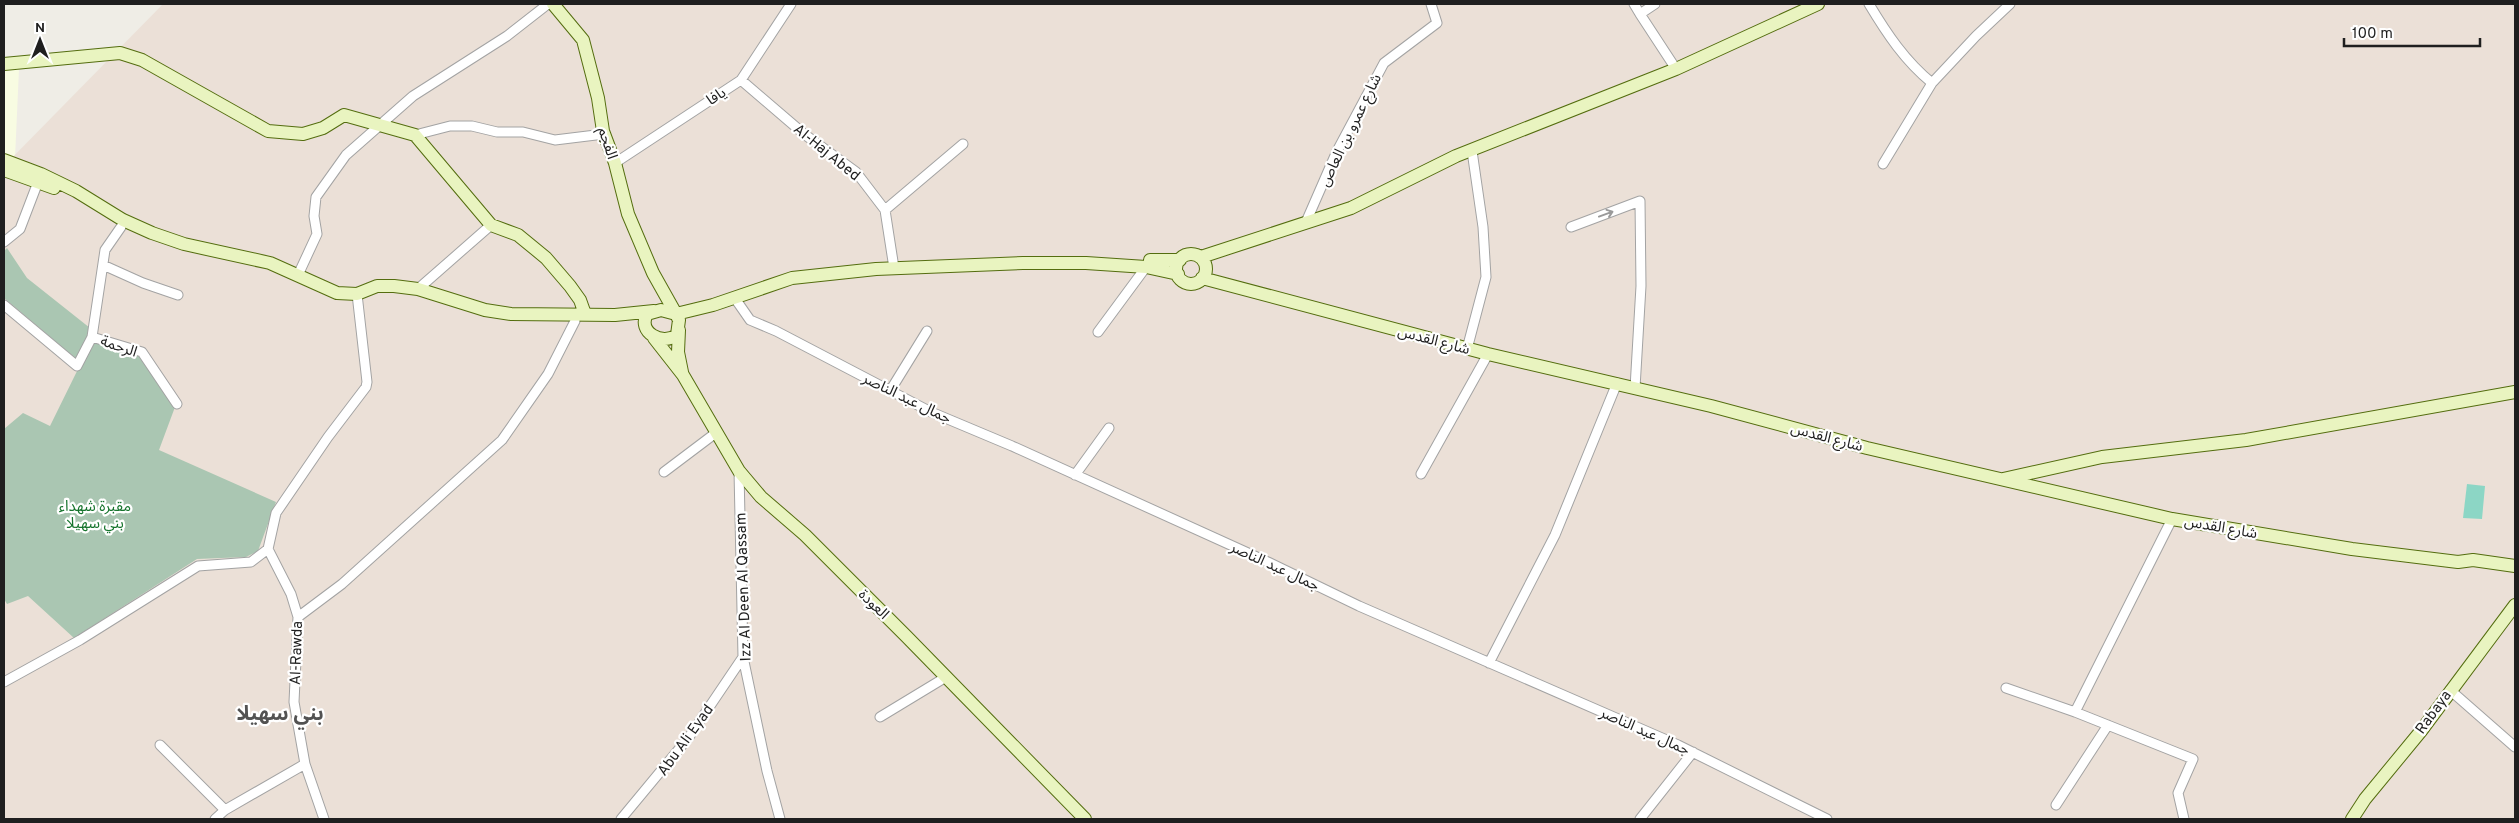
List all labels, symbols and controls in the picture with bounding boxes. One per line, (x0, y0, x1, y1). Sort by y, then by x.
north arrow (15, 15, 65, 65)
scale bar (2344, 15, 2480, 47)
text: N (35, 20, 45, 37)
text: 100 m (2352, 25, 2393, 44)
street label: شارع عمرو بن العاص (1316, 71, 1388, 190)
street label: يافا (703, 84, 730, 111)
street label: Al-Haj Abed (789, 120, 863, 186)
street label: الفجم (592, 125, 621, 162)
one-way arrow (1598, 209, 1613, 218)
street label: شارع القدس (1395, 323, 1472, 361)
street label: الرحمة (98, 332, 139, 363)
street label: جمال عبد الناصر (858, 369, 954, 429)
street label: شارع القدس (1788, 420, 1865, 458)
park label: مقبرة شهداء بني سهيلا (59, 498, 131, 534)
street label: Izz Al Deen Al Qassam (732, 512, 757, 662)
street label: شارع القدس (2183, 513, 2259, 545)
street label: جمال عبد الناصر (1226, 538, 1322, 596)
street label: العودة (854, 586, 892, 624)
street label: Al-Rawda (287, 621, 308, 686)
street label: Rabaya (2412, 687, 2457, 739)
street label: Abu Ali Eyad (654, 701, 719, 780)
district label: بني سهيلا (236, 702, 324, 730)
street label: جمال عبد الناصر (1596, 704, 1692, 761)

